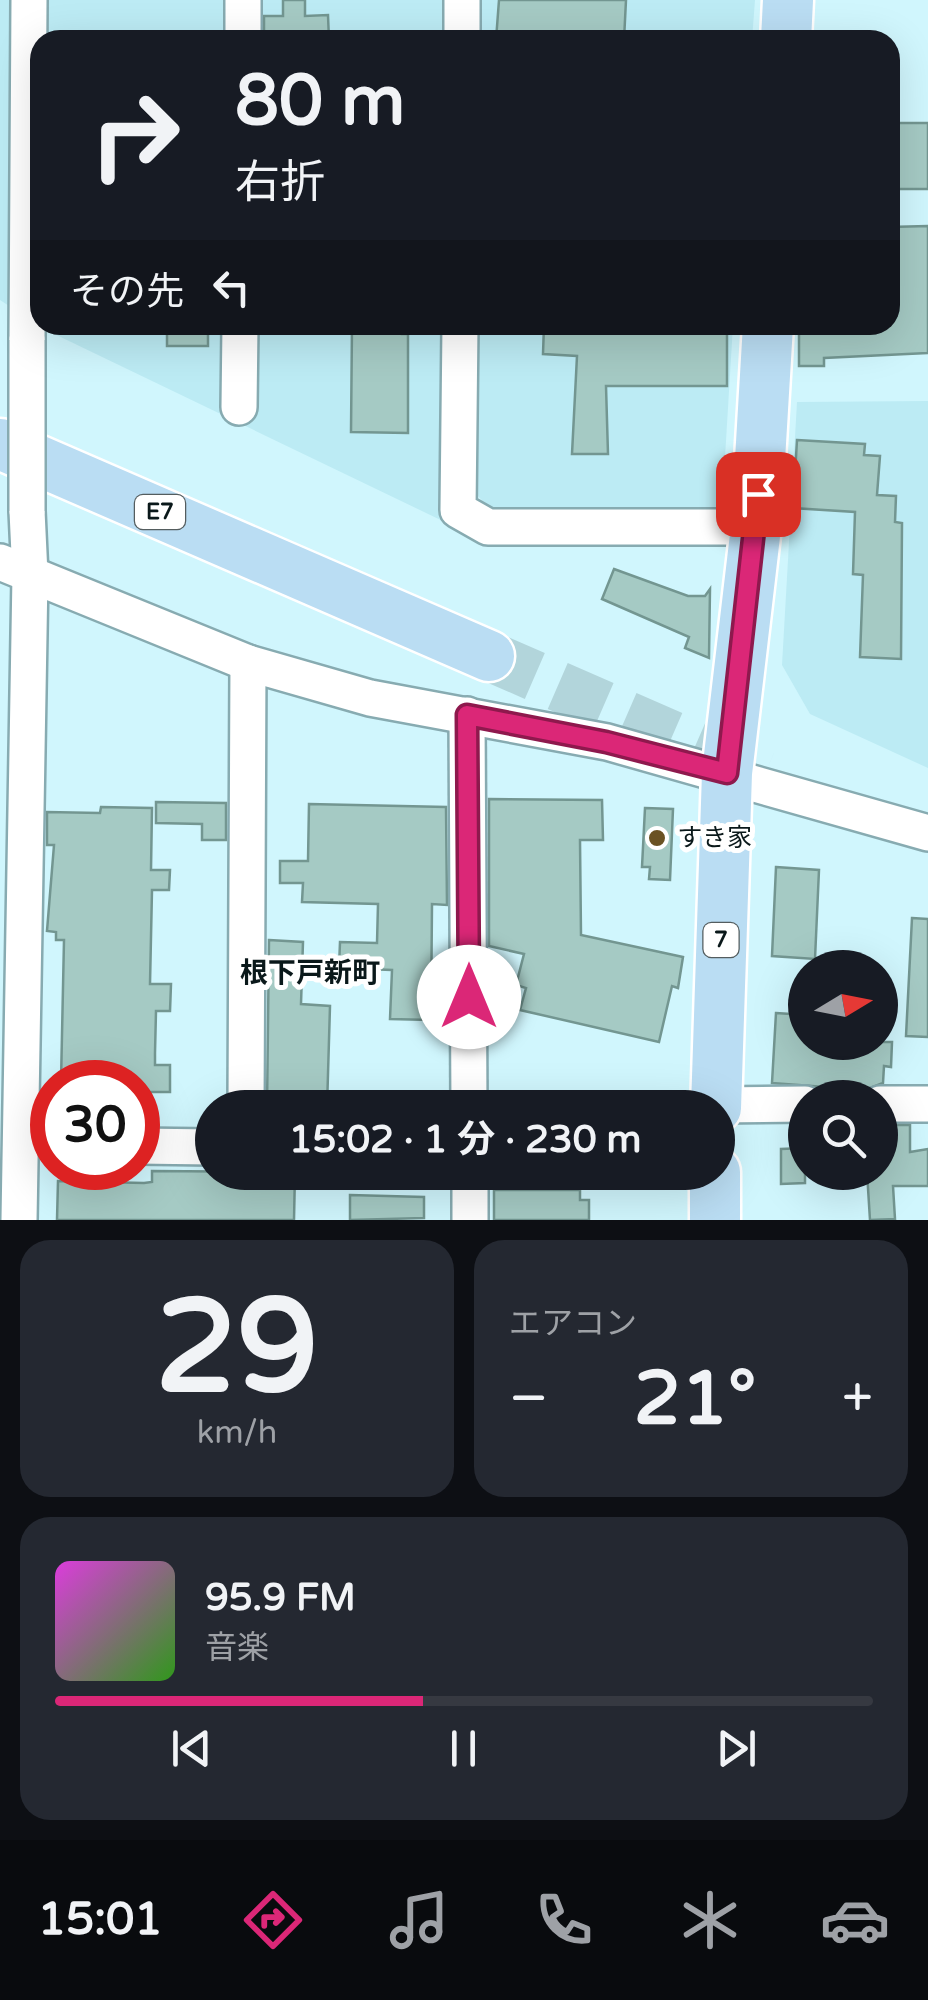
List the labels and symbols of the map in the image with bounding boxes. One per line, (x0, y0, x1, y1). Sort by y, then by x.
pin (716, 452, 801, 537)
road number: E7 (135, 495, 185, 529)
place label: すき家 (677, 823, 752, 853)
marker: すき家 (646, 827, 668, 849)
road number: 7 (704, 923, 738, 957)
position arrow (417, 945, 521, 1049)
north arrow (788, 950, 898, 1060)
district label: 根下戸新町 (240, 956, 380, 990)
speed limit sign: 30 (30, 1060, 160, 1190)

